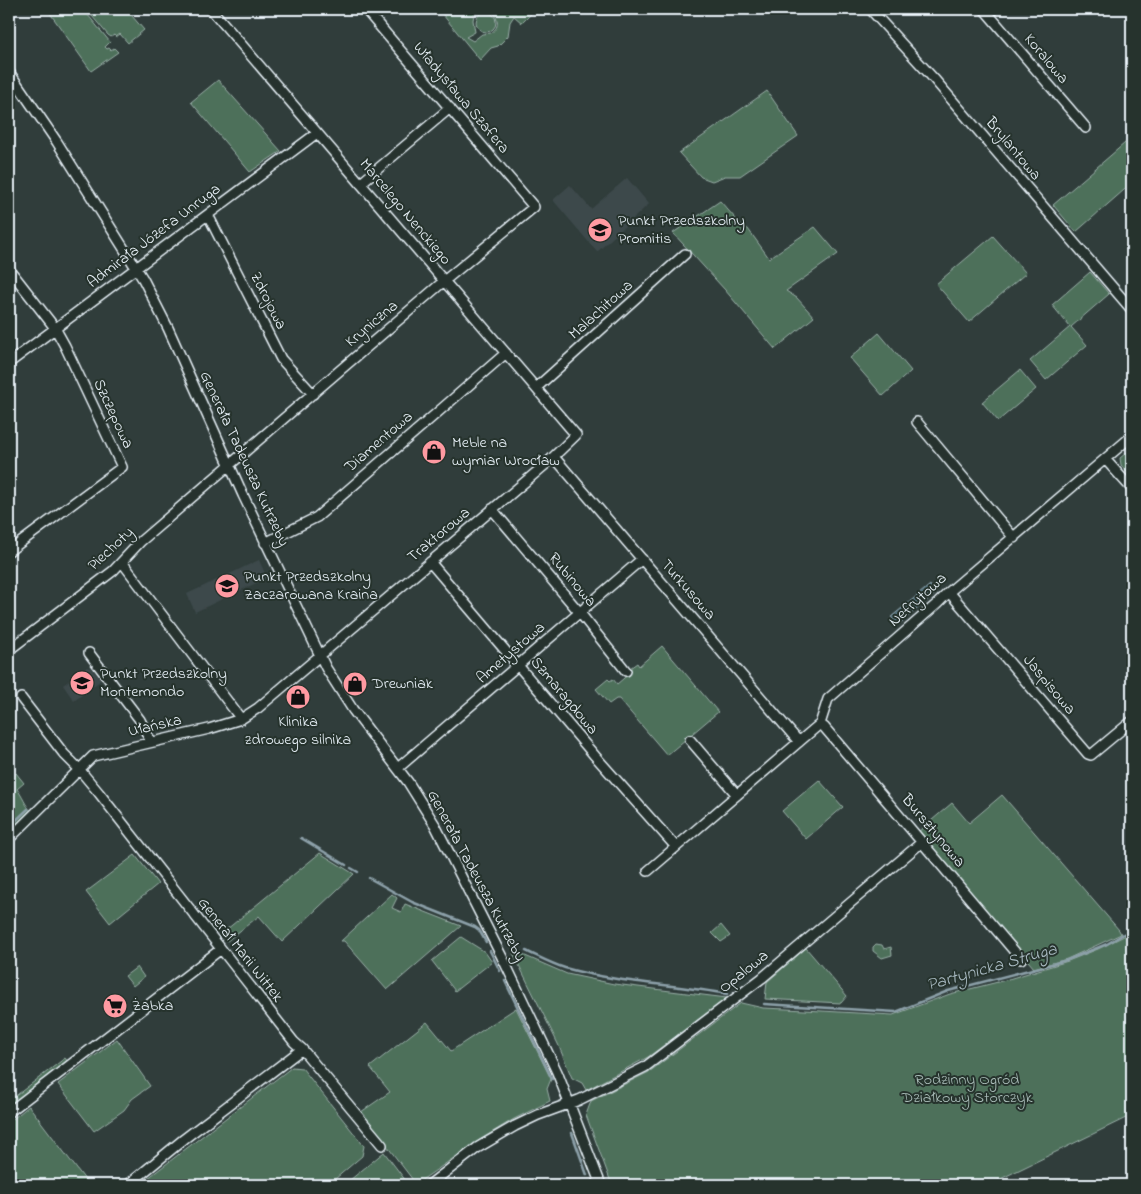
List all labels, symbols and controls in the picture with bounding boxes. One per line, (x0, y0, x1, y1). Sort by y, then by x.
street label: Koralowa (1018, 28, 1074, 90)
street label: Władysława Szafera (407, 37, 515, 159)
street label: Brylantowa (979, 111, 1047, 186)
street label: Marcelego Nenckiego (353, 154, 457, 270)
street label: Admirała Józefa Unruga (82, 178, 226, 294)
place label: Punkt Przedszkolny Promitis (618, 209, 745, 251)
school or university icon: Punkt Przedszkolny Promitis (587, 217, 613, 243)
street label: Zdrojowa (243, 268, 293, 334)
street label: Malachitowa (563, 274, 639, 346)
street label: Kryniczna (340, 295, 404, 353)
street label: Generała Tadeusza Kutrzeby (193, 367, 295, 551)
street label: Szczepowa (86, 375, 140, 453)
street label: Diamentowa (339, 406, 418, 479)
place label: Meble na wymiar Wrocław (452, 431, 560, 473)
shop icon: Meble na wymiar Wrocław (421, 439, 447, 465)
street label: Traktorowa (402, 501, 476, 569)
street label: Piechoty (82, 521, 140, 577)
street label: Rubinowa (542, 548, 602, 612)
street label: Turkusowa (655, 554, 721, 626)
place label: Punkt Przedszkolny Zaczarowana Kraina (244, 565, 378, 607)
street label: Nefrytowa (883, 567, 953, 633)
school or university icon: Punkt Przedszkolny Zaczarowana Kraina (214, 573, 240, 599)
street label: Ametystowa (471, 616, 551, 690)
street label: Jaspisowa (1017, 650, 1081, 720)
street label: Szmaragdowa (524, 652, 604, 740)
place label: Punkt Przedszkolny Montemondo (100, 662, 227, 704)
school or university icon: Punkt Przedszkolny Montemondo (69, 670, 95, 696)
shop icon: Drewniak (342, 671, 368, 697)
place label: Drewniak (371, 672, 434, 696)
shop icon: Klinika zdrowego silnika (285, 684, 311, 710)
street label: Ułańska (126, 708, 184, 744)
place label: Klinika zdrowego silnika (245, 710, 351, 752)
street label: Generała Tadeusza Kutrzeby (421, 786, 532, 966)
street label: Bursztynowa (894, 788, 971, 873)
street label: Generał Marii Wittek (191, 892, 289, 1008)
water label: Partynicka Struga (924, 937, 1060, 999)
street label: Opalowa (714, 944, 774, 1000)
supermarket icon: Żabka (102, 993, 128, 1019)
place label: Żabka (132, 994, 173, 1018)
park label: Rodzinny Ogród Działkowy Storczyk (901, 1068, 1033, 1110)

